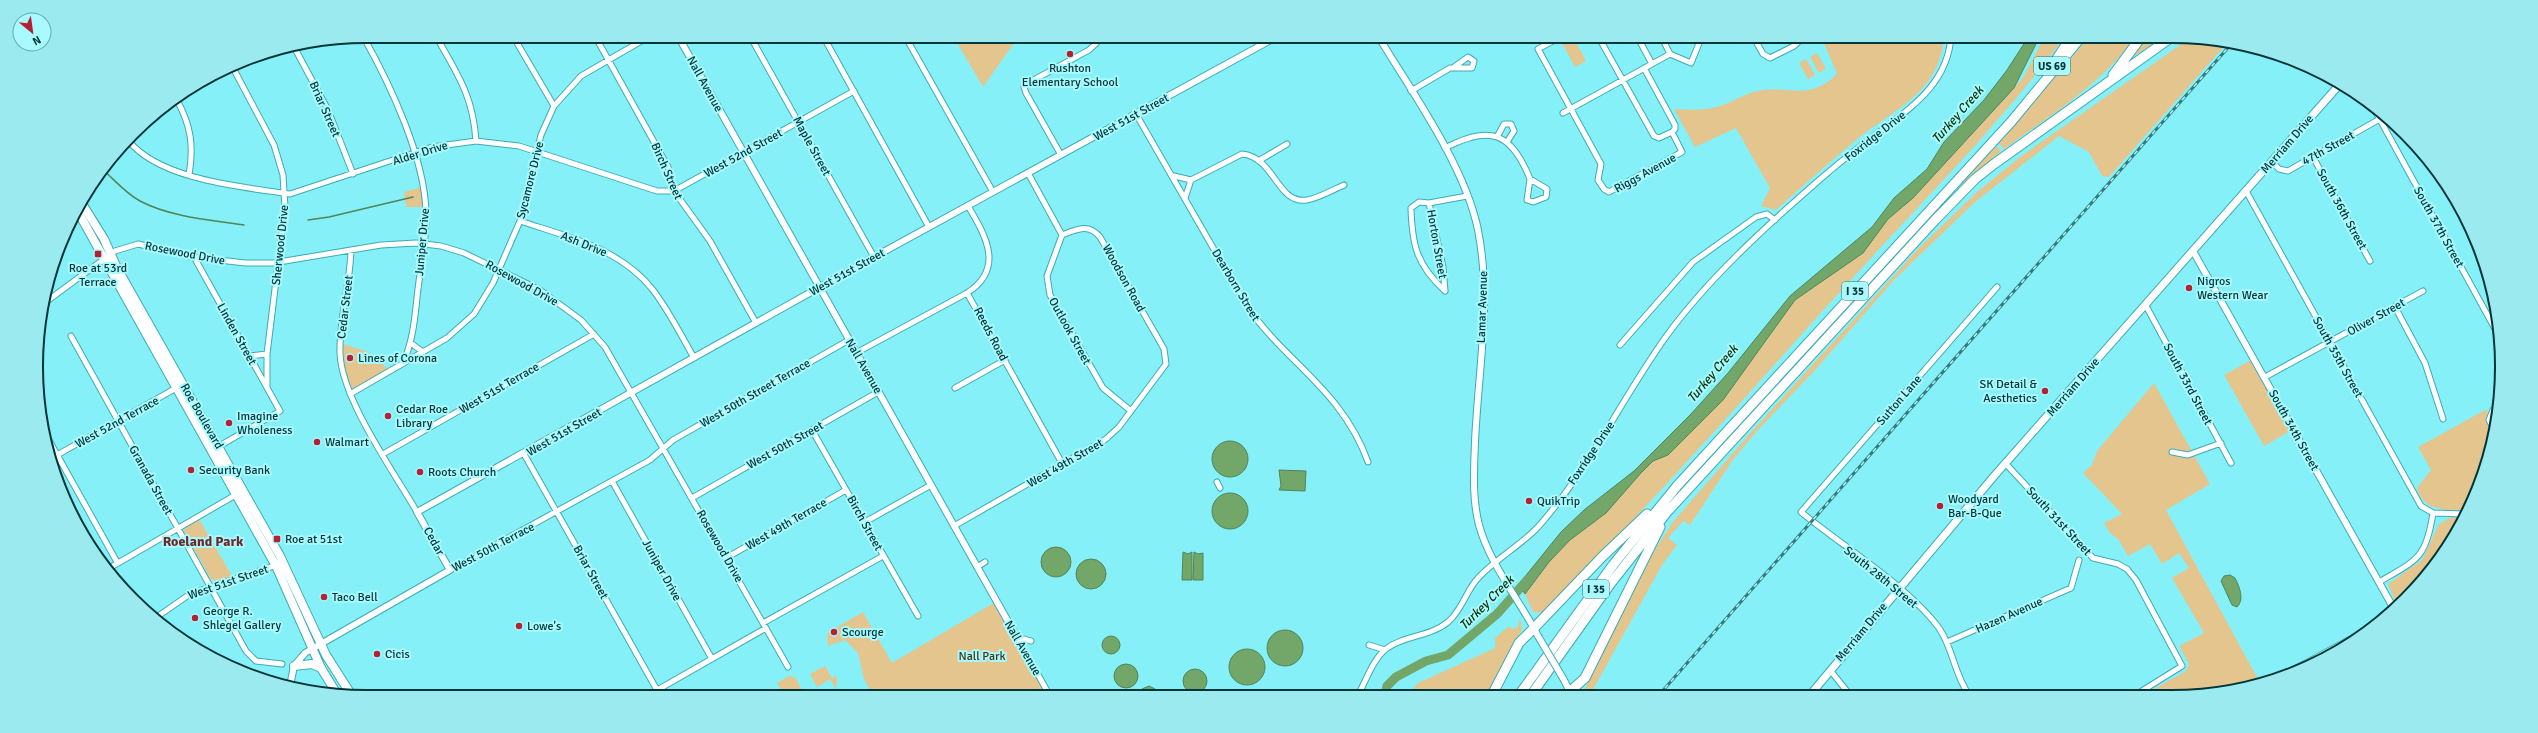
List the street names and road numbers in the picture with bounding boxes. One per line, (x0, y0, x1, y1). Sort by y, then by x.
street label: Nall Avenue (683, 54, 726, 115)
road number: US 69 (2034, 57, 2070, 75)
street label: Briar Street (306, 79, 343, 139)
street label: West 51st Street (1091, 90, 1172, 144)
street label: Foxridge Drive (1842, 108, 1909, 165)
street label: Merriam Drive (2258, 112, 2317, 177)
street label: Maple Street (789, 114, 834, 179)
street label: West 52nd Street (701, 126, 785, 181)
street label: 47th Street (2299, 128, 2357, 169)
street label: Alder Drive (391, 138, 450, 169)
street label: Sycamore Drive (514, 140, 547, 220)
street label: Birch Street (647, 140, 686, 202)
street label: Riggs Avenue (1612, 150, 1679, 197)
street label: South 36th Street (2313, 166, 2370, 252)
street label: South 37th Street (2410, 184, 2467, 270)
street label: Sherwood Drive (269, 204, 292, 286)
street label: Juniper Drive (412, 208, 433, 277)
street label: Horton Street (1423, 208, 1450, 280)
street label: Ash Drive (558, 228, 609, 261)
street label: Rosewood Drive (144, 238, 226, 269)
street label: Woodson Road (1099, 242, 1148, 315)
street label: West 51st Street (807, 245, 888, 299)
street label: Dearborn Street (1208, 246, 1263, 324)
street label: Rosewood Drive (483, 257, 561, 310)
street label: Lamar Avenue (1474, 271, 1491, 343)
street label: Cedar Street (334, 274, 357, 340)
road number: I 35 (1842, 282, 1868, 300)
street label: Outlook Street (1045, 295, 1094, 367)
street label: Oliver Street (2345, 295, 2408, 340)
street label: Linden Street (213, 301, 260, 368)
street label: Reeds Road (970, 305, 1011, 364)
street label: South 35th Street (2309, 314, 2366, 400)
street label: Nall Avenue (842, 336, 885, 397)
street label: South 33rd Street (2160, 341, 2215, 428)
street label: Merriam Drive (2044, 355, 2103, 420)
street label: West 50th Street Terrace (697, 356, 813, 431)
street label: West 51st Terrace (456, 359, 542, 417)
street label: Sutton Lane (1873, 372, 1925, 429)
street label: Roe Boulevard (177, 381, 226, 452)
street label: South 34th Street (2265, 387, 2322, 473)
street label: West 52nd Terrace (73, 393, 162, 452)
street label: West 51st Street (524, 405, 604, 460)
street label: West 50th Street (744, 418, 826, 473)
street label: Foxridge Drive (1565, 419, 1618, 488)
street label: West 49th Street (1025, 436, 1106, 491)
street label: Granada Street (125, 443, 176, 518)
street label: South 31st Street (2023, 484, 2095, 559)
street label: Birch Street (843, 493, 886, 553)
street label: West 49th Terrace (743, 495, 830, 554)
street label: Rosewood Drive (693, 507, 746, 585)
street label: West 50th Terrace (449, 519, 537, 576)
street label: Cedar (420, 524, 448, 559)
street label: Juniper Drive (639, 537, 685, 604)
street label: Briar Street (570, 543, 612, 602)
street label: South 28th Street (1841, 543, 1921, 612)
street label: West 51st Street (186, 562, 270, 603)
road number: I 35 (1583, 580, 1609, 598)
street label: Hazen Avenue (1973, 594, 2045, 637)
street label: Merriam Drive (1832, 599, 1891, 665)
street label: Nall Avenue (1001, 618, 1044, 679)

